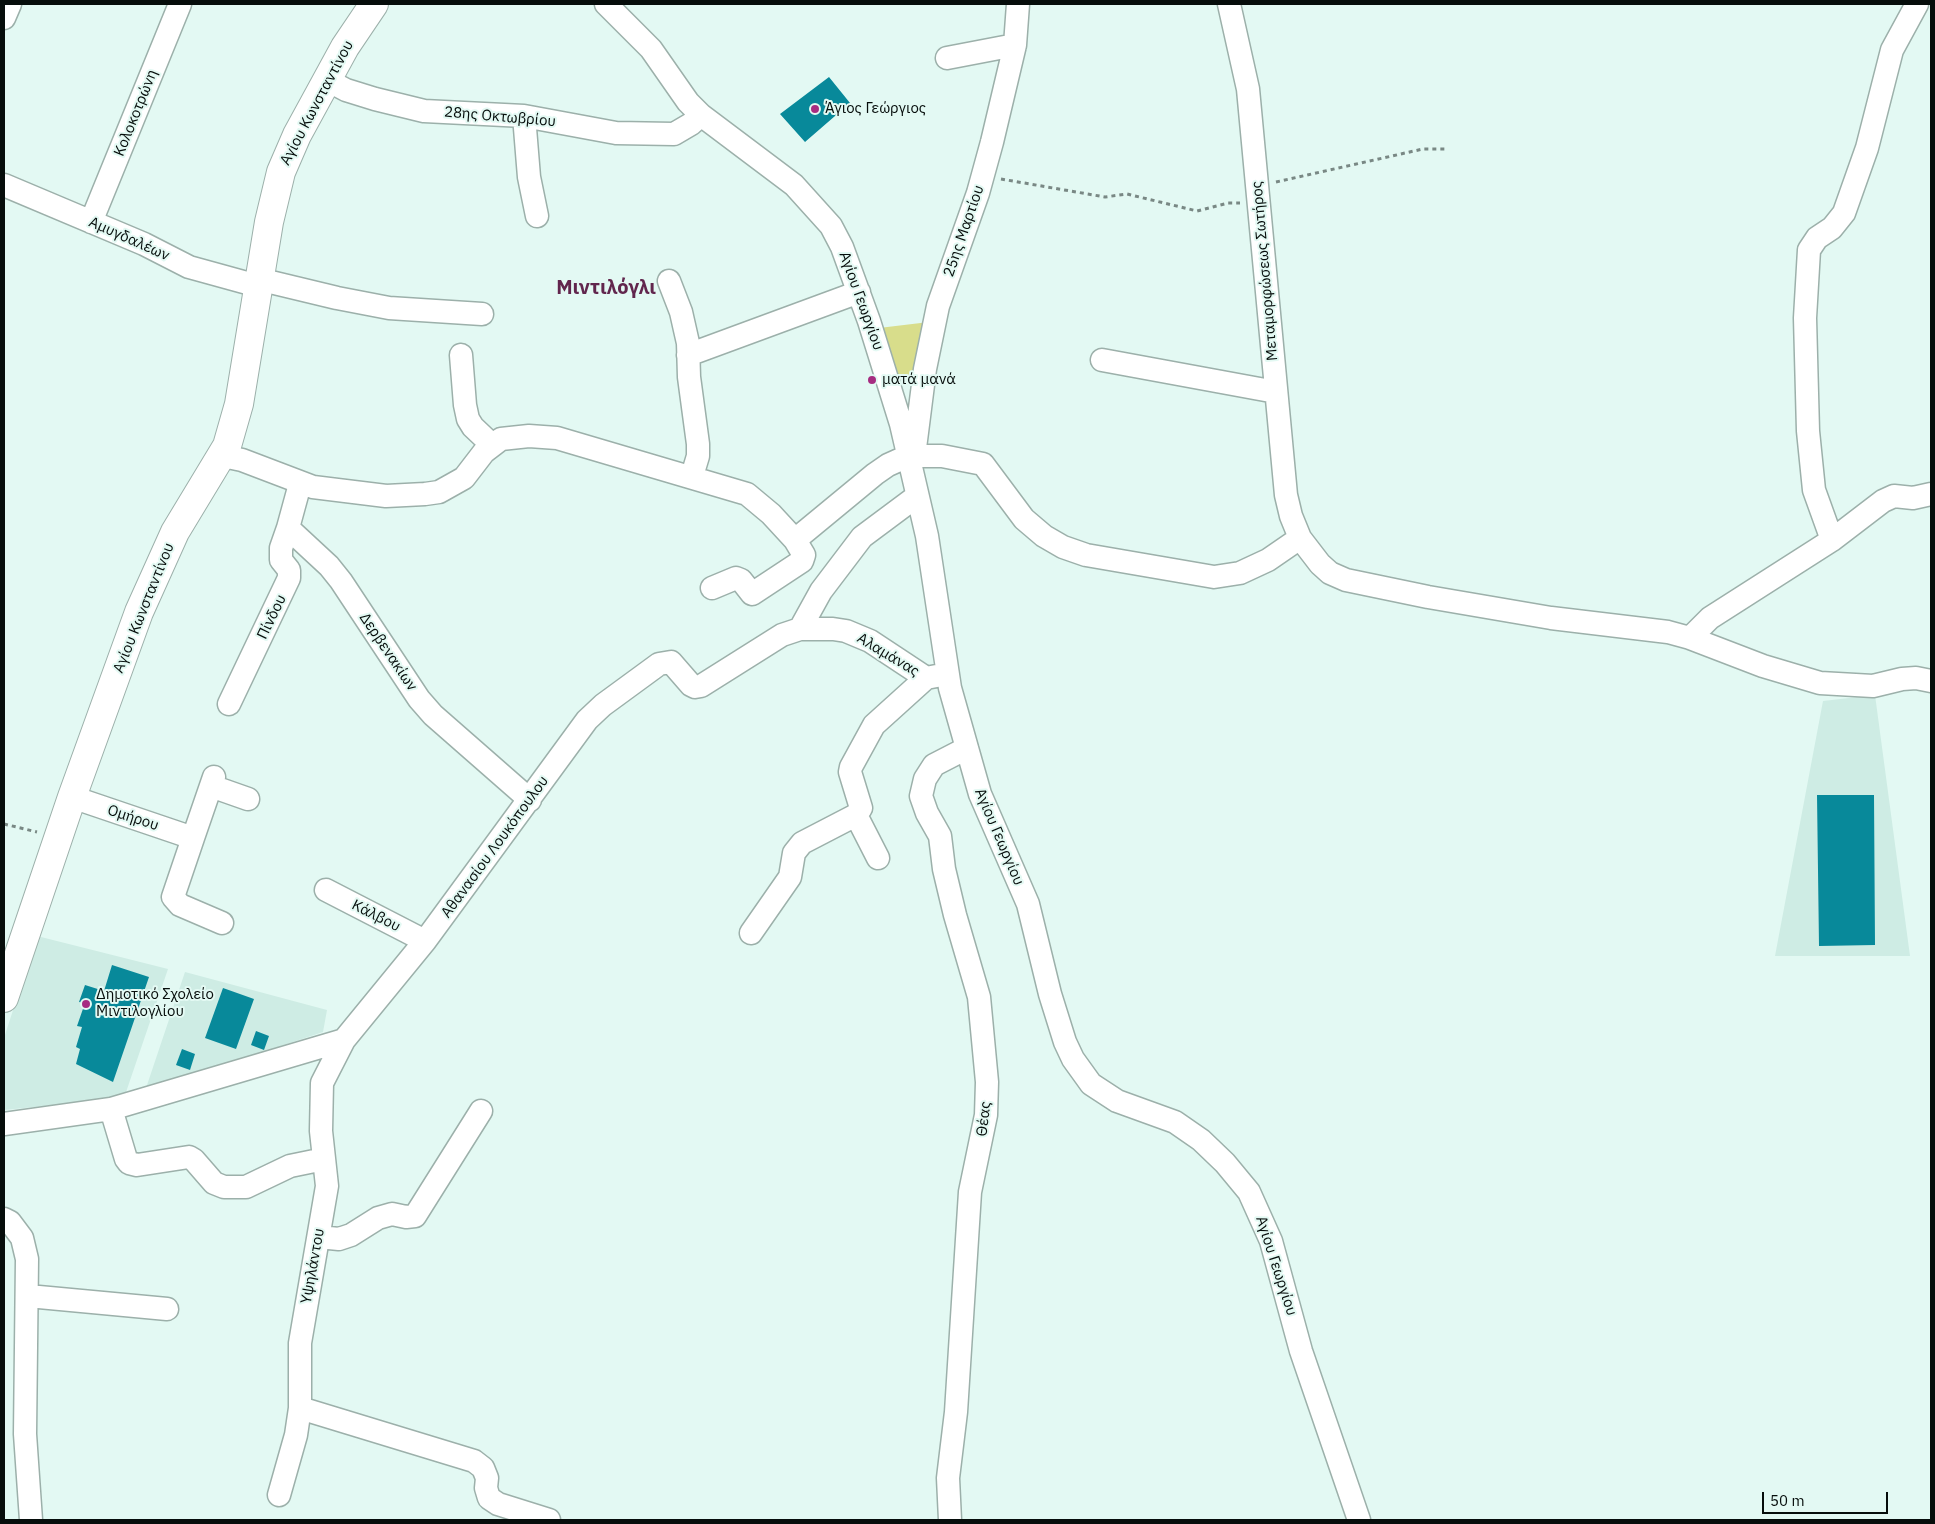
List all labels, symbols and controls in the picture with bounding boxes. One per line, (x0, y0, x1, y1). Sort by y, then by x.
street label: Αγίου Κωνσταντίνου (276, 38, 358, 168)
street label: Κολοκοτρώνη (110, 67, 162, 159)
place label: Άγιος Γεώργιος (825, 100, 926, 118)
street label: 28ης Οκτωβρίου (443, 103, 557, 131)
marker: Άγιος Γεώργιος (809, 103, 821, 115)
street label: Μεταμορφώσεως Σωτήρος (1248, 180, 1282, 362)
street label: 25ης Μαρτίου (940, 183, 988, 279)
street label: Αμυγδαλέων (86, 213, 172, 265)
street label: Αγίου Γεωργίου (835, 249, 887, 353)
district label: Μιντιλόγλι (556, 276, 656, 300)
place label: ματά μανά (882, 371, 956, 389)
marker: ματά μανά (866, 374, 878, 386)
street label: Αγίου Κωνσταντίνου (110, 540, 178, 676)
street label: Πίνδου (253, 592, 291, 642)
street label: Δερβενακίων (355, 609, 421, 695)
street label: Αλαμάνας (854, 629, 922, 681)
street label: Αθανασίου Λουκόπουλου (437, 772, 553, 922)
street label: Αγίου Γεωργίου (970, 786, 1028, 888)
street label: Ομήρου (105, 801, 161, 835)
street label: Κάλβου (349, 896, 403, 936)
place label: Δημοτικό Σχολείο Μιντιλογλίου (96, 986, 214, 1021)
marker: Δημοτικό Σχολείο Μιντιλογλίου (80, 998, 92, 1010)
street label: Θέας (973, 1101, 995, 1137)
street label: Αγίου Γεωργίου (1251, 1214, 1301, 1318)
street label: Υψηλάντου (297, 1227, 329, 1305)
scale bar (1765, 1482, 1891, 1514)
text: 50 m (1770, 1491, 1805, 1510)

